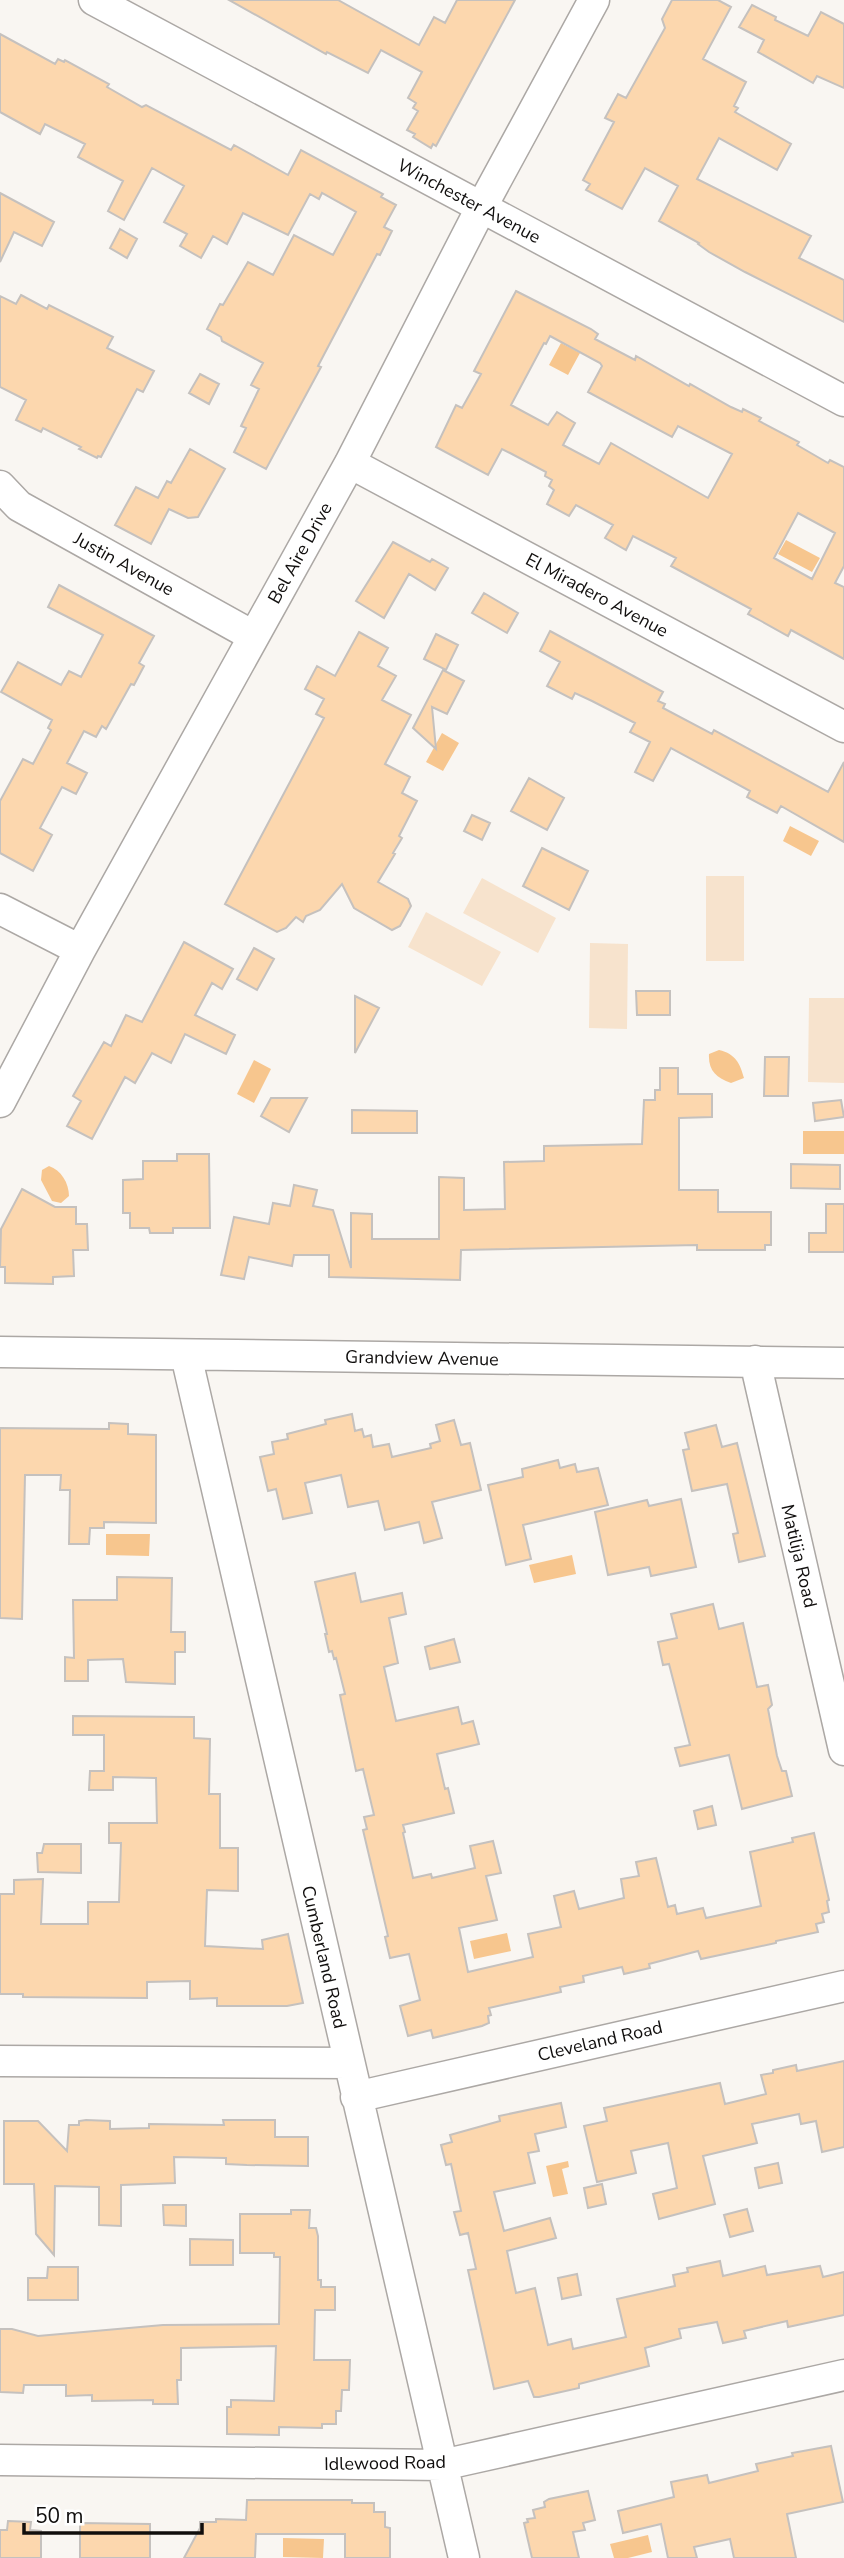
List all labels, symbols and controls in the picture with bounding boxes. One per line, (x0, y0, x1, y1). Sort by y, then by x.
street label: Winchester Avenue (393, 153, 545, 249)
street label: Bel Aire Drive (262, 498, 338, 608)
street label: Justin Avenue (69, 526, 178, 601)
street label: El Miradero Avenue (522, 547, 672, 643)
street label: Grandview Avenue (345, 1345, 499, 1371)
street label: Matilija Road (775, 1502, 823, 1610)
street label: Cumberland Road (296, 1883, 352, 2031)
street label: Cleveland Road (535, 2015, 665, 2067)
street label: Idlewood Road (324, 2450, 446, 2476)
scale bar (24, 2492, 203, 2536)
text: 50 m (35, 2502, 84, 2530)

